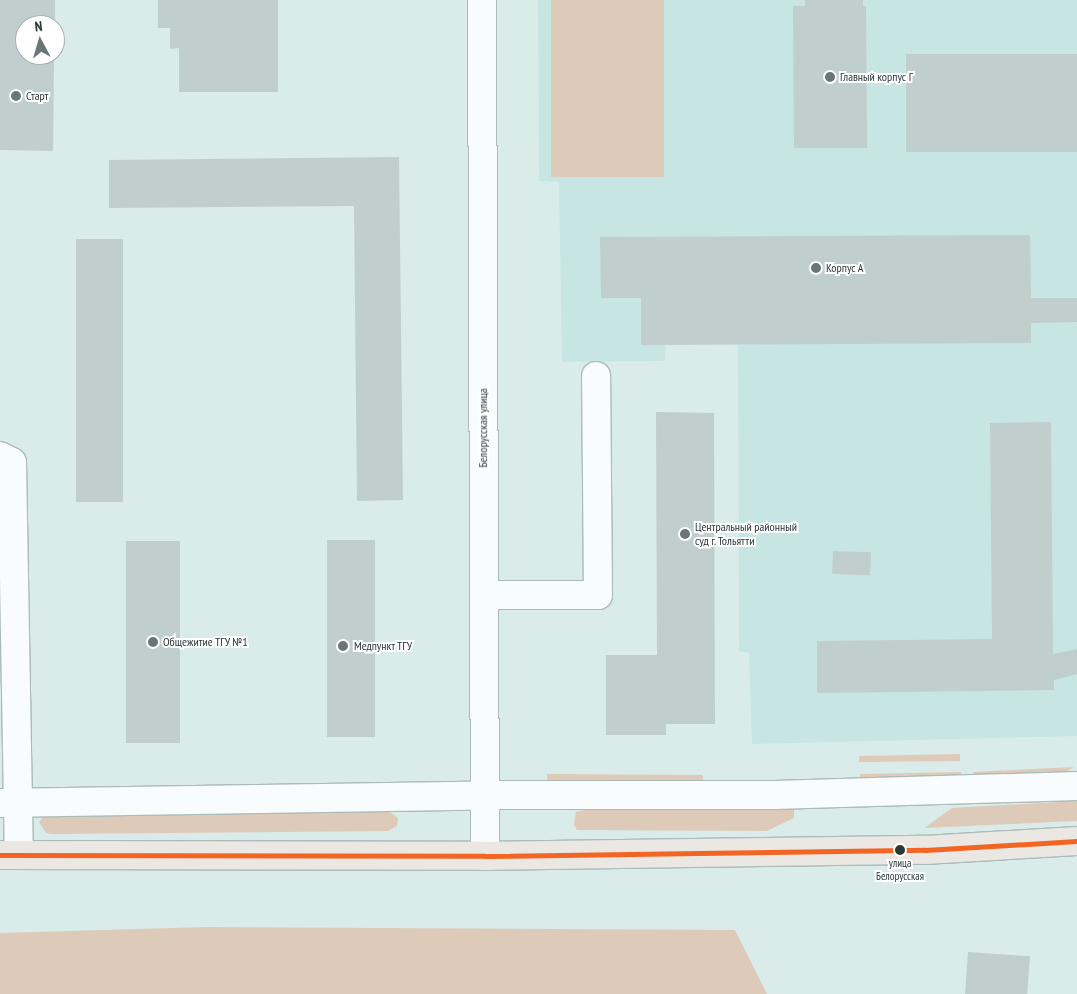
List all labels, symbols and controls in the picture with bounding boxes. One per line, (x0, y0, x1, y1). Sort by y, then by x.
north arrow (15, 15, 65, 65)
text: N (34, 17, 43, 35)
place label: Главный корпус Г (840, 70, 913, 84)
marker: Главный корпус Г (824, 71, 836, 83)
place label: Старт (26, 89, 48, 103)
marker: Старт (10, 90, 22, 102)
place label: Корпус А (826, 261, 864, 275)
marker: Корпус А (810, 262, 822, 274)
street label: Белорусская улица (476, 388, 490, 468)
place label: Центральный районный суд г. Тольятти (695, 520, 797, 548)
marker: Центральный районный суд г. Тольятти (679, 528, 691, 540)
place label: Общежитие ТГУ №1 (163, 635, 248, 649)
marker: Общежитие ТГУ №1 (147, 636, 159, 648)
marker: Медпункт ТГУ (336, 639, 350, 653)
place label: Медпункт ТГУ (354, 639, 413, 653)
marker: улица Белорусская (895, 845, 905, 855)
place label: улица Белорусская (876, 857, 924, 883)

